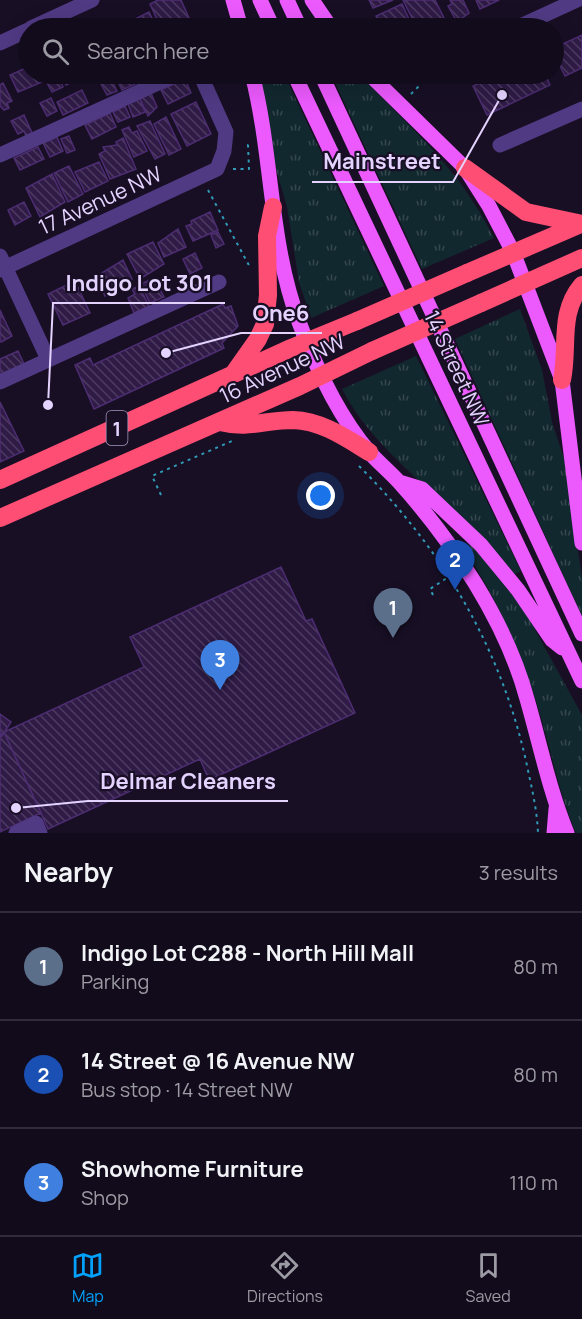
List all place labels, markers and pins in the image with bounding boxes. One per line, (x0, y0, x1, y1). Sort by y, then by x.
callout: Mainstreet (312, 142, 453, 182)
callout: Indigo Lot 301 (53, 263, 225, 303)
callout: One6 (241, 293, 322, 333)
pin: 2 (436, 540, 474, 590)
pin: 1 (374, 588, 412, 638)
pin: 3 (200, 640, 240, 690)
callout: Delmar Cleaners (88, 761, 288, 801)

